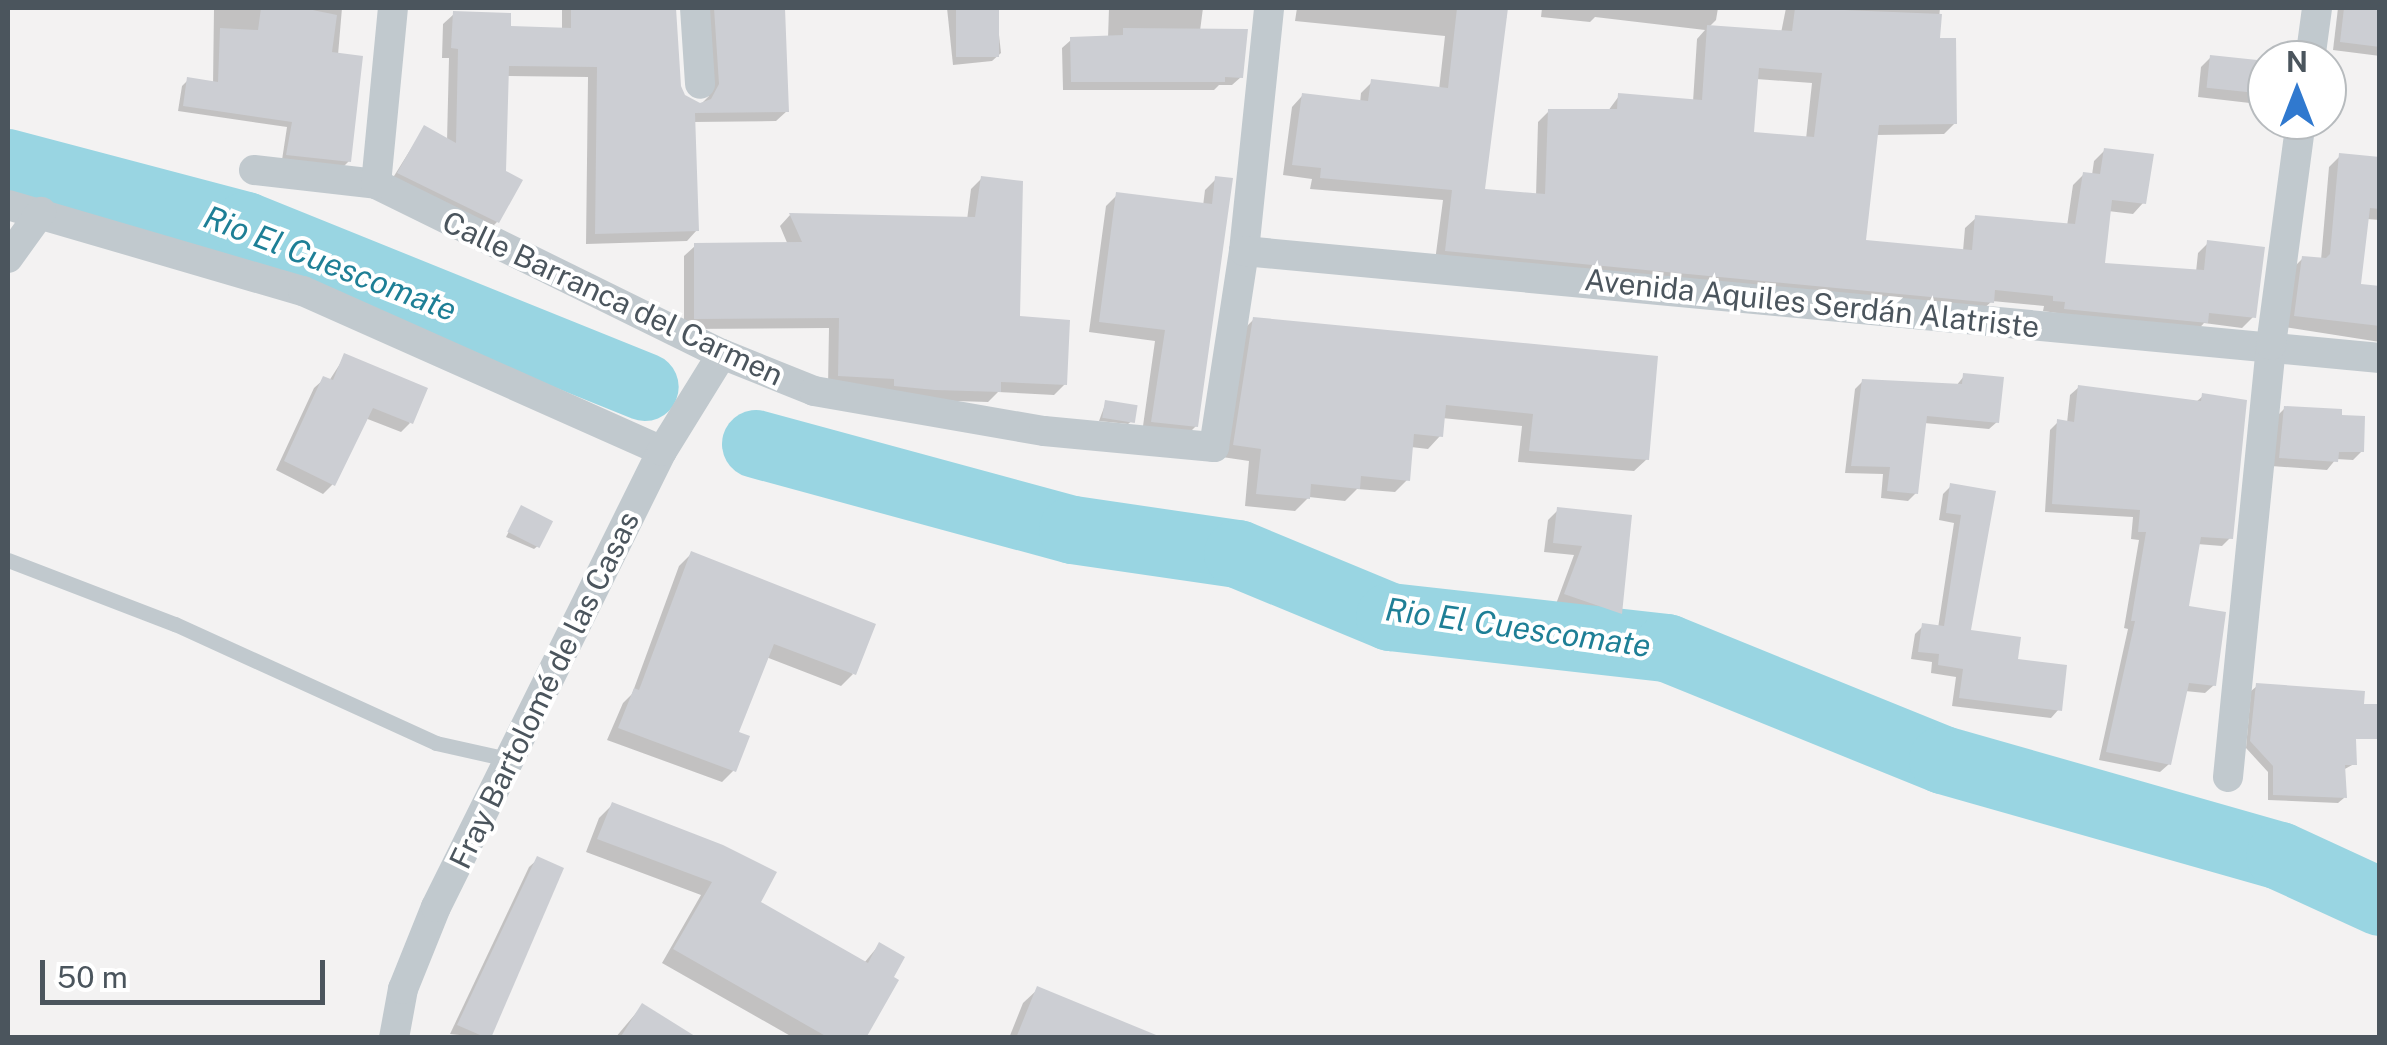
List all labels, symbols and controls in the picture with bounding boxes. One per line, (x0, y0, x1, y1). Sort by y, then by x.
north arrow (2247, 40, 2347, 140)
text: N (2286, 45, 2308, 78)
water label: Rio El Cuescomate (198, 198, 462, 330)
street label: Calle Barranca del Carmen (437, 203, 789, 393)
street label: Avenida Aquiles Serdán Alatriste (1583, 261, 2041, 345)
street label: Fray Bartolomé de las Casas (441, 505, 647, 875)
water label: Rio El Cuescomate (1383, 590, 1653, 666)
scale bar (45, 940, 330, 1002)
text: 50 m (57, 959, 128, 995)

